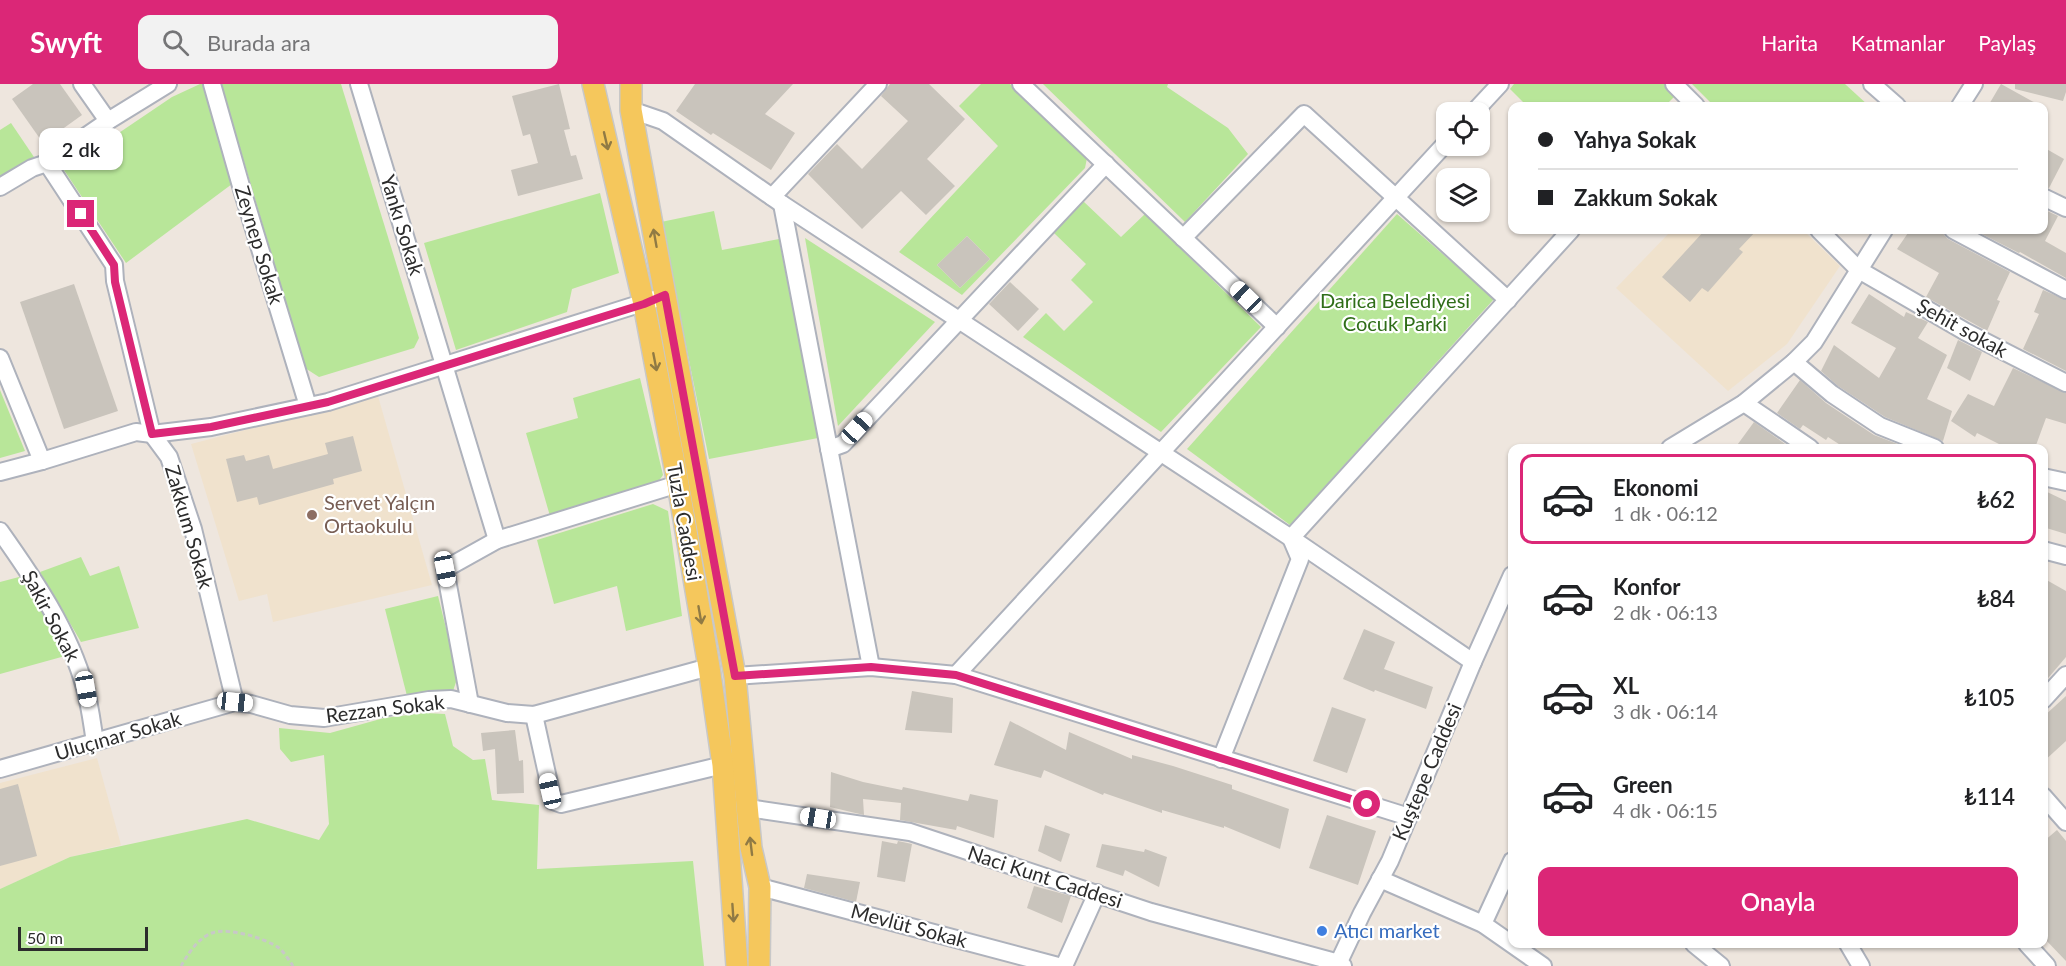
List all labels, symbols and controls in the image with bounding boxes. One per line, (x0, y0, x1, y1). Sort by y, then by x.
search box (138, 15, 558, 69)
text: Swyft (30, 25, 102, 59)
icon: search (159, 26, 192, 59)
text: Burada ara (207, 29, 311, 56)
text: Harita (1761, 30, 1818, 55)
text: Katmanlar (1851, 30, 1945, 55)
text: Paylaş (1978, 30, 2036, 55)
map controls (1436, 102, 1490, 222)
button: locate (1436, 102, 1490, 156)
text: Yahya Sokak (1574, 126, 1696, 153)
callout: 2 dk (39, 127, 123, 169)
one-way arrow (601, 131, 613, 150)
text: 2 dk (62, 137, 100, 161)
button: layers (1436, 168, 1490, 222)
street label: Yankı Sokak (376, 172, 430, 279)
street label: Zeynep Sokak (231, 183, 290, 308)
text: Zakkum Sokak (1574, 184, 1718, 211)
route end (67, 200, 94, 227)
one-way arrow (649, 228, 660, 248)
car (1227, 278, 1265, 316)
park label: Darica Belediyesi Cocuk Parki (1320, 288, 1470, 335)
street label: Şehit sokak (1913, 292, 2013, 362)
one-way arrow (650, 351, 661, 371)
car (838, 409, 876, 447)
street label: Tuzla Caddesi (663, 461, 707, 583)
street label: Zakkum Sokak (161, 462, 219, 592)
icon: car (1541, 472, 1595, 526)
text: Ekonomi (1613, 474, 1699, 501)
text: ₺62 (1977, 486, 2015, 513)
place label: Servet Yalçın Ortaokulu (324, 490, 435, 537)
text: 1 dk · 06:12 (1613, 501, 1718, 525)
marker: Servet Yalçın Ortaokulu (305, 508, 319, 522)
car (433, 550, 457, 588)
street label: Şakir Sokak (18, 566, 86, 666)
icon: car (1541, 571, 1595, 625)
text: Konfor (1613, 573, 1681, 600)
text: ₺84 (1977, 585, 2015, 612)
text: 2 dk · 06:13 (1613, 600, 1718, 624)
one-way arrow (695, 605, 706, 625)
car (74, 670, 98, 708)
icon: car (1541, 670, 1595, 724)
text: XL (1613, 672, 1639, 699)
text: ₺105 (1964, 684, 2015, 711)
street label: Rezzan Sokak (324, 689, 446, 727)
car (216, 691, 254, 713)
street label: Kuştepe Caddesi (1386, 699, 1466, 844)
text: 3 dk · 06:14 (1613, 699, 1718, 723)
street label: Uluçınar Sokak (52, 705, 184, 765)
icon: car (1541, 769, 1595, 823)
car (537, 771, 563, 811)
text: Green (1613, 771, 1673, 798)
text: ₺114 (1964, 783, 2015, 810)
route start (1353, 790, 1380, 817)
text: 4 dk · 06:15 (1613, 798, 1718, 822)
car (799, 806, 837, 830)
one-way arrow (746, 836, 757, 856)
street label: Naci Kunt Caddesi (965, 840, 1126, 912)
button: Onayla (1538, 867, 2018, 936)
street label: Mevlüt Sokak (848, 898, 971, 952)
one-way arrow (728, 903, 739, 923)
place label: Atıcı market (1334, 918, 1440, 942)
scale bar (18, 924, 148, 952)
marker: Atıcı market (1315, 924, 1329, 938)
text: 50 m (27, 928, 63, 947)

